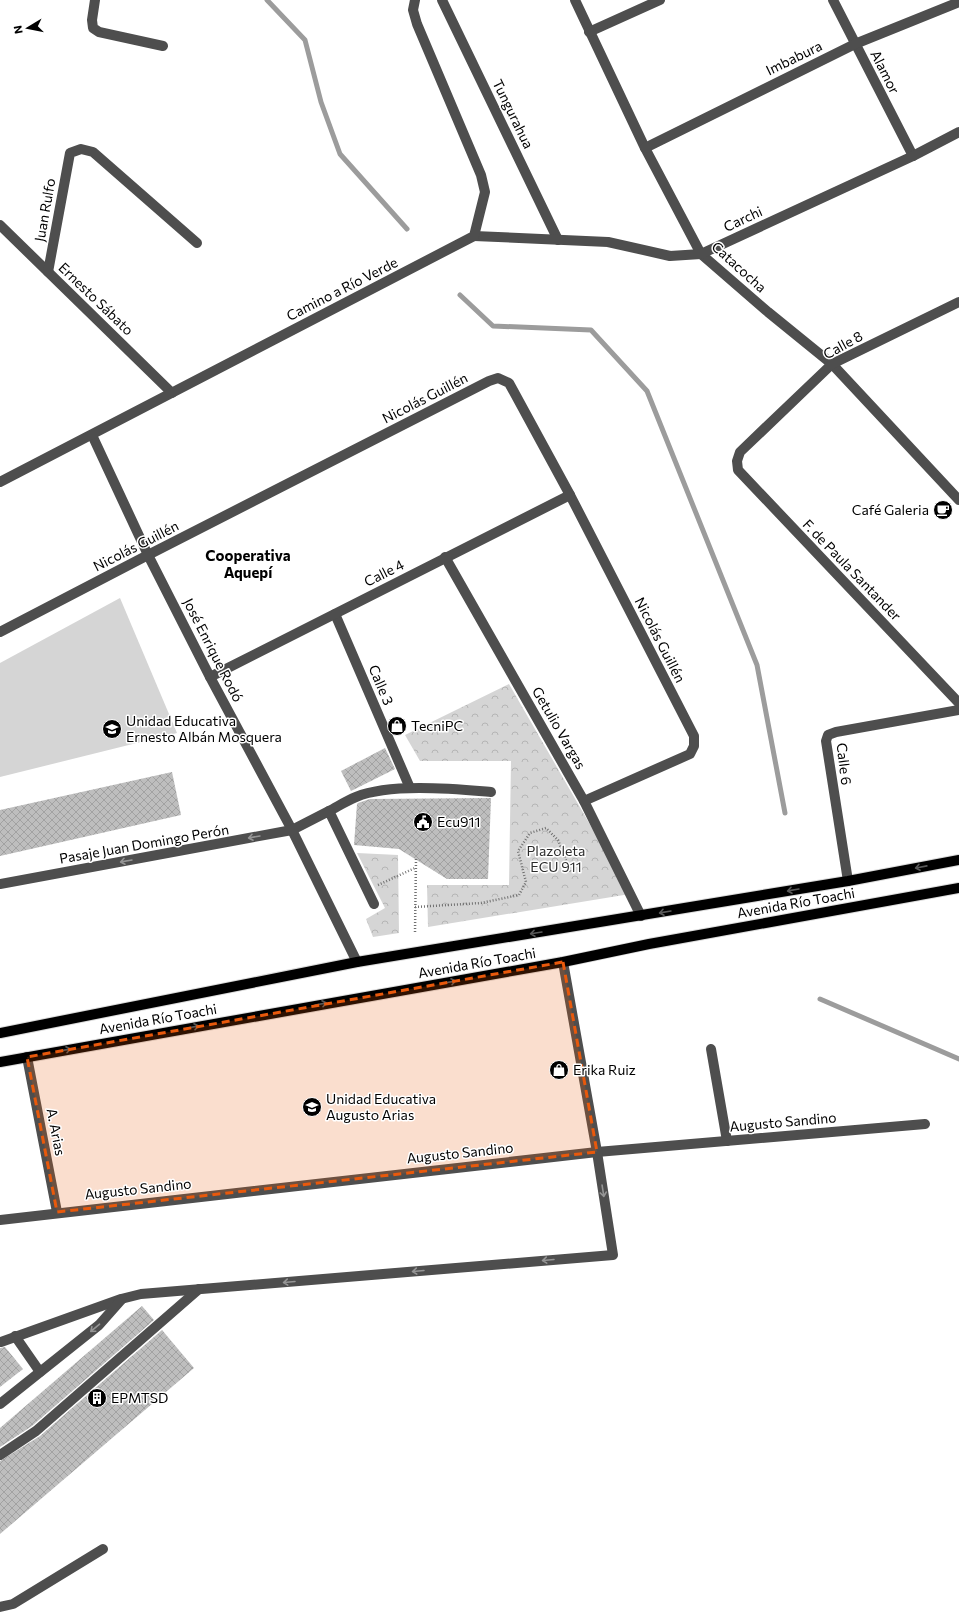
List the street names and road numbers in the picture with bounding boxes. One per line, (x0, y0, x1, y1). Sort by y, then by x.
street label: Imbabura (763, 37, 825, 78)
street label: Alamor (867, 47, 904, 97)
street label: Tungurahua (489, 76, 538, 151)
street label: Juan Rulfo (31, 177, 58, 243)
street label: Carchi (721, 202, 765, 235)
street label: Catacocha (709, 238, 770, 296)
street label: Camino a Río Verde (283, 253, 400, 324)
street label: Ernesto Sábato (55, 259, 137, 339)
street label: Calle 8 (820, 327, 866, 362)
street label: Nicolás Guillén (379, 369, 470, 426)
street label: F. de Paula Santander (800, 515, 905, 624)
street label: Nicolás Guillén (90, 517, 181, 574)
street label: Calle 4 (361, 555, 407, 590)
street label: Nicolás Guillén (632, 594, 689, 685)
street label: José Enrique Rodó (180, 595, 247, 704)
street label: Calle 3 (365, 662, 398, 708)
street label: Getulio Vargas (529, 684, 590, 772)
street label: Calle 6 (833, 742, 856, 786)
street label: Pasaje Juan Domingo Perón (58, 820, 230, 867)
street label: Avenida Río Toachi (736, 884, 856, 921)
street label: Avenida Río Toachi (417, 944, 537, 981)
street label: Avenida Río Toachi (98, 1000, 218, 1037)
street label: A. Arias (44, 1107, 69, 1157)
street label: Augusto Sandino (729, 1108, 837, 1135)
street label: Augusto Sandino (406, 1138, 514, 1167)
street label: Augusto Sandino (84, 1174, 192, 1203)

